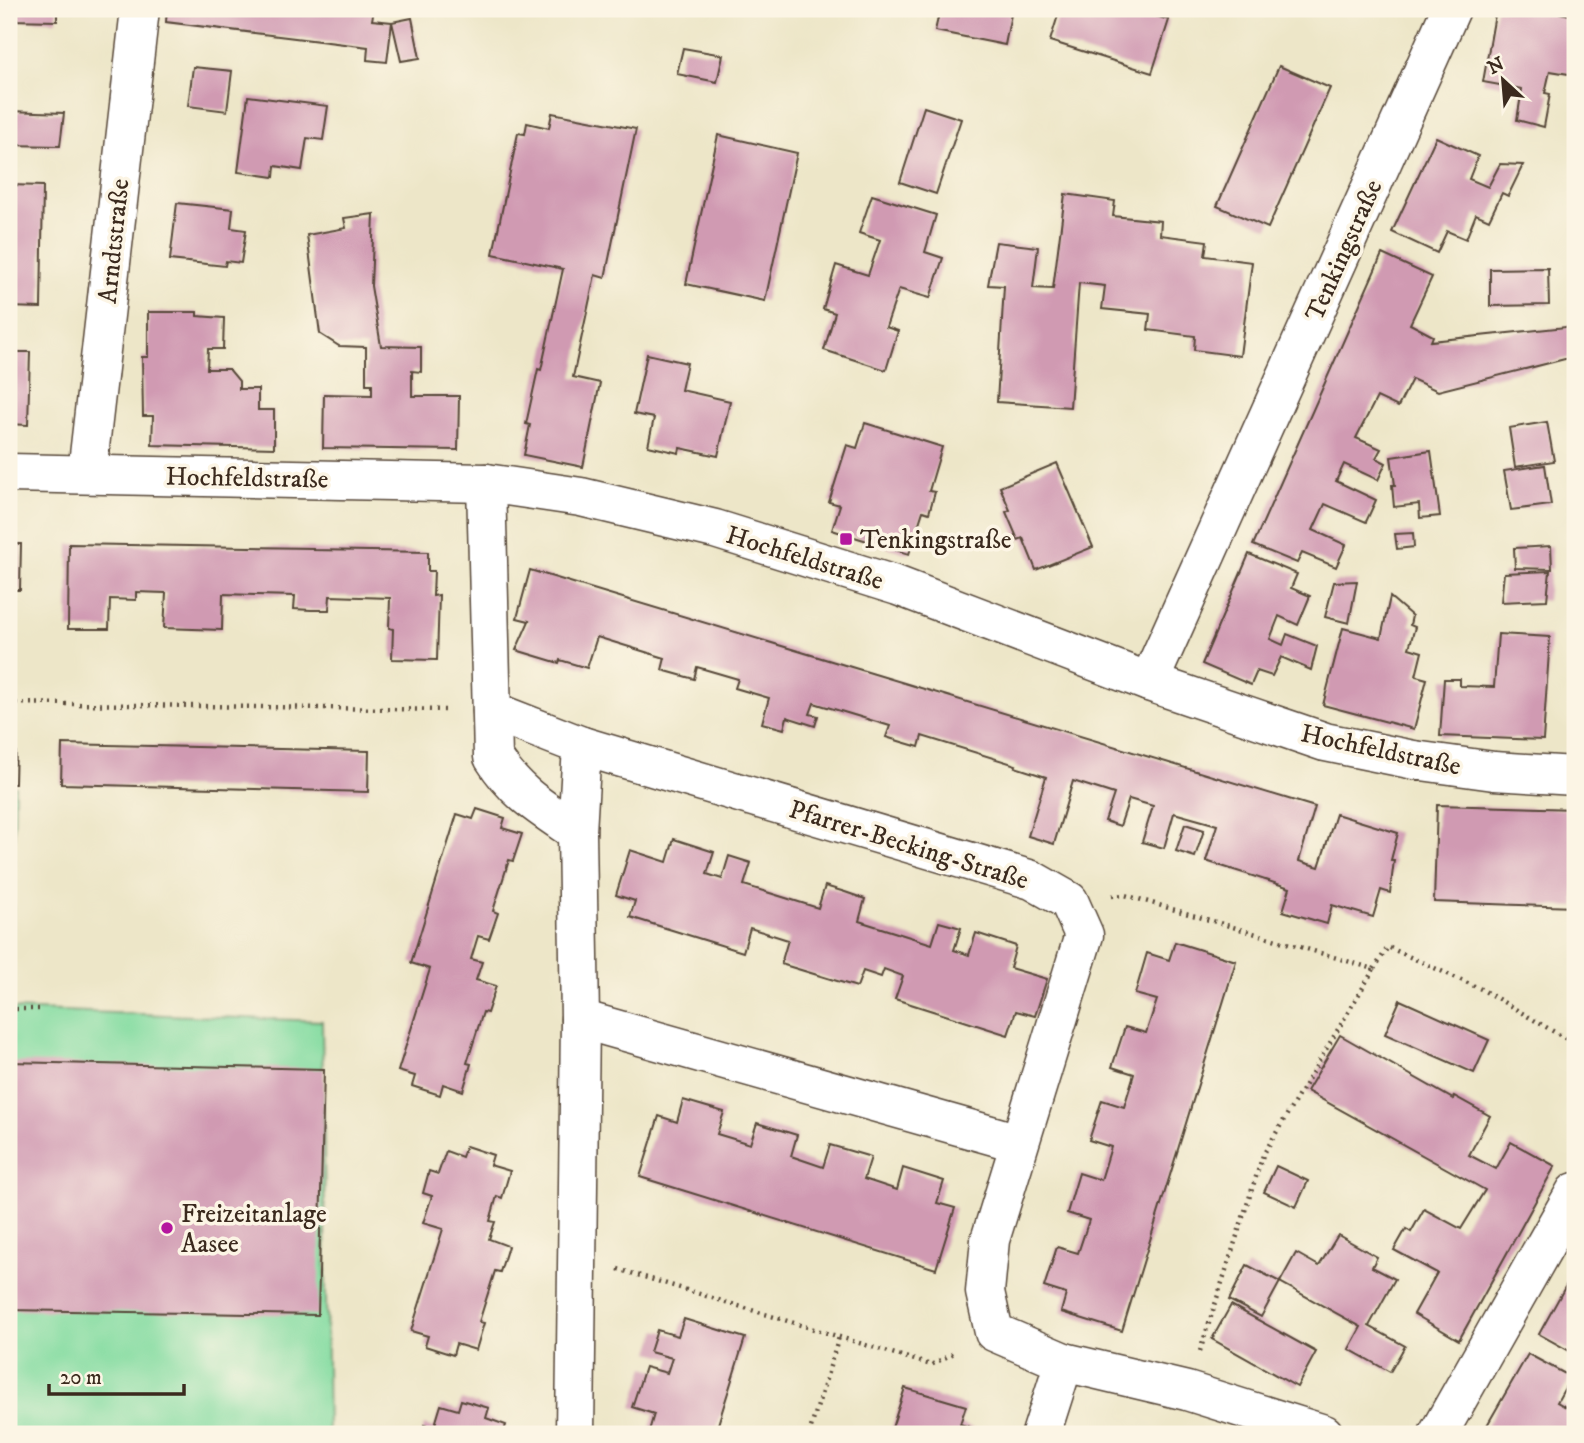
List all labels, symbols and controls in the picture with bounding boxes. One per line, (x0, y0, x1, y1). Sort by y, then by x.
north arrow (1468, 46, 1538, 116)
text: N (1484, 52, 1509, 80)
street label: Tenkingstraße (1298, 175, 1390, 327)
street label: Arndtstraße (92, 177, 137, 305)
street label: Hochfeldstraße (165, 461, 329, 496)
street label: Hochfeldstraße (722, 519, 887, 598)
place label: Tenkingstraße (860, 524, 1011, 557)
marker: Tenkingstraße (838, 531, 854, 547)
street label: Hochfeldstraße (1298, 717, 1464, 784)
street label: Pfarrer-Becking-Straße (785, 793, 1032, 898)
place label: Freizeitanlage Aasee (181, 1198, 327, 1261)
marker: Freizeitanlage Aasee (159, 1220, 175, 1236)
scale bar (49, 1352, 184, 1396)
text: 20 m (60, 1365, 102, 1391)

